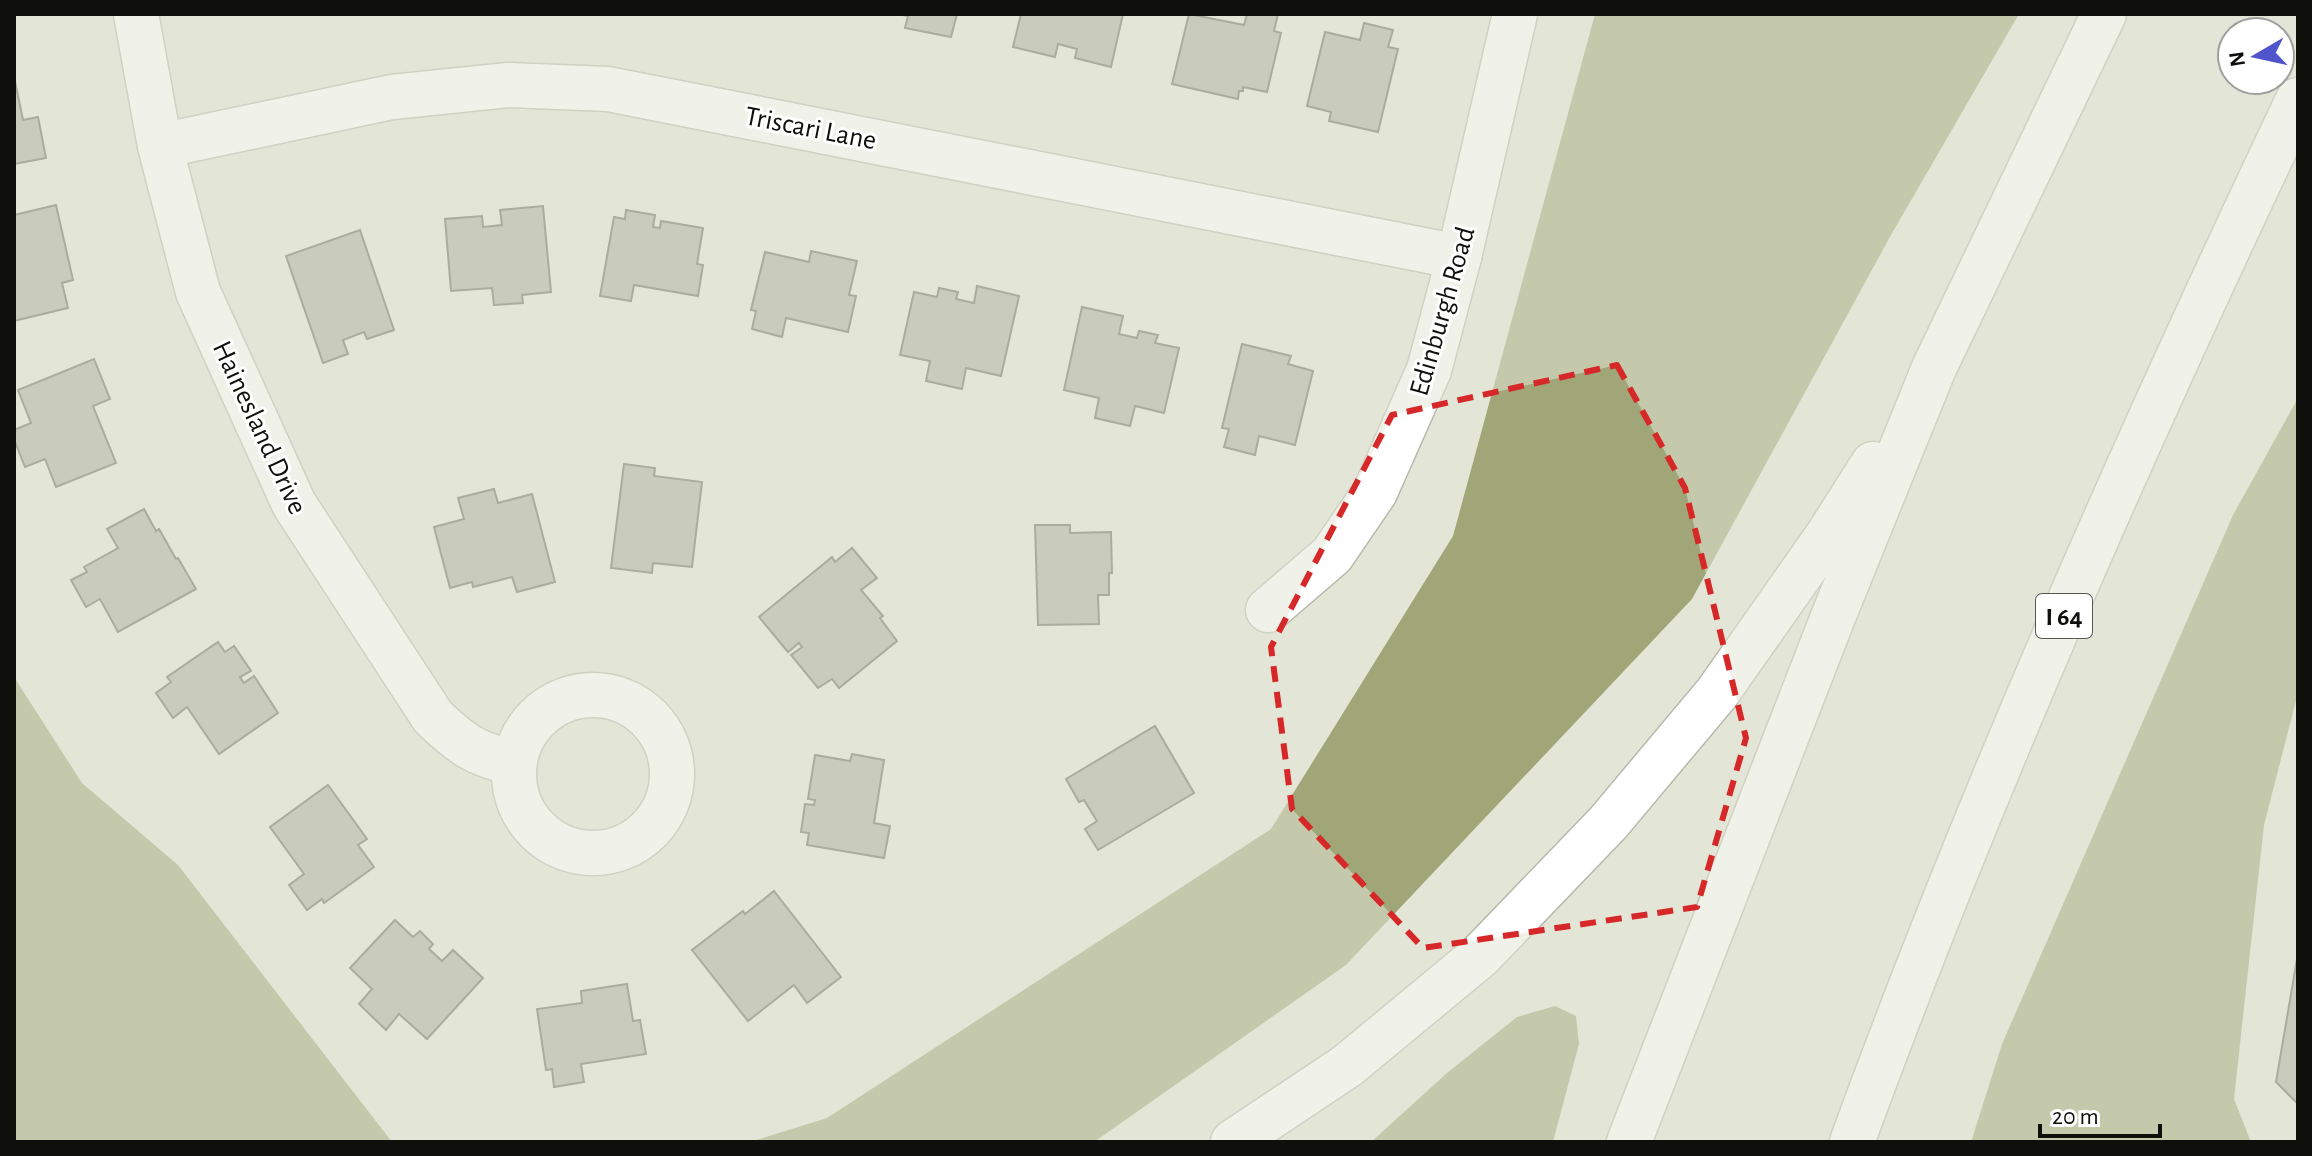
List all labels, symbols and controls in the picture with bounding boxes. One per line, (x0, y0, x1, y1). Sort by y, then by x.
north arrow (2216, 16, 2296, 96)
text: N (2225, 50, 2249, 68)
street label: Triscari Lane (742, 102, 879, 155)
street label: Edinburgh Road (1405, 224, 1480, 399)
street label: Hainesland Drive (207, 337, 311, 519)
road number: I 64 (2036, 594, 2092, 638)
scale bar (2040, 1088, 2160, 1138)
text: 20 m (2052, 1105, 2099, 1129)

